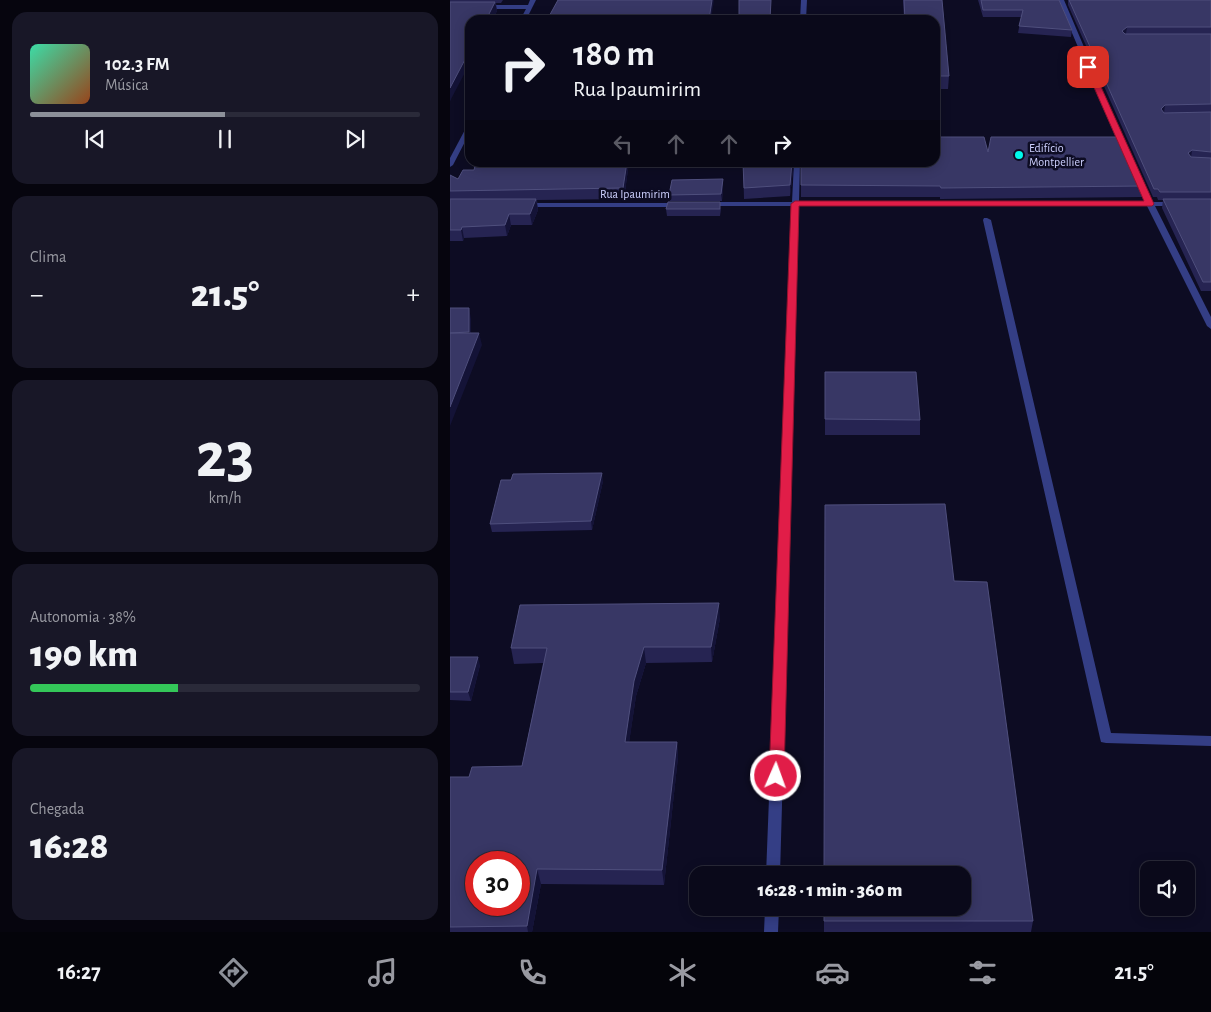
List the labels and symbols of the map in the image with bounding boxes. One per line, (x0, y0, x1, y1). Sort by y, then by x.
pin (1067, 46, 1109, 88)
place label: Edifício Montpellier (1029, 142, 1084, 168)
marker: Edifício Montpellier (1013, 149, 1025, 161)
street label: Rua Ipaumirim (600, 188, 670, 200)
position arrow (749, 749, 801, 801)
speed limit sign: 30 (465, 851, 530, 916)

